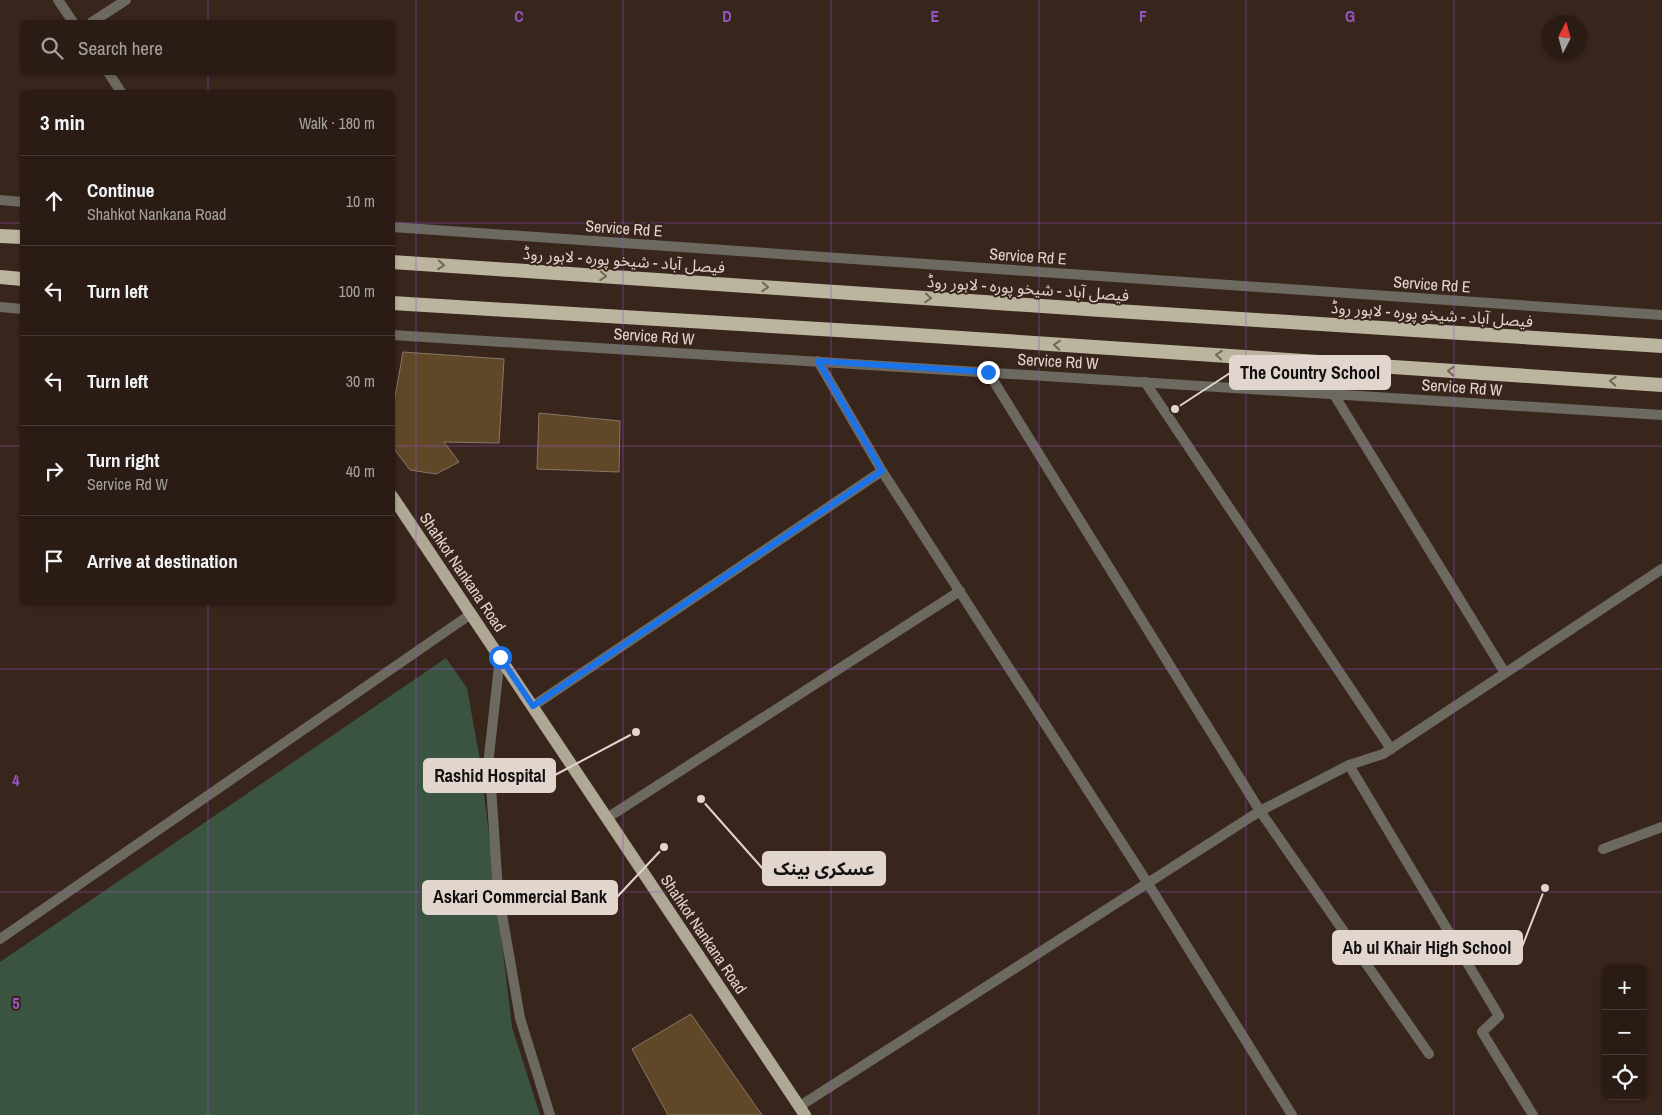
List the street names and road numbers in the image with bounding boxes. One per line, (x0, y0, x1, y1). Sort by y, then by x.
street label: Service Rd E (585, 214, 663, 242)
street label: فیصل آباد - شیخو پورہ - لاہور روڈ (522, 242, 726, 278)
street label: Service Rd E (989, 242, 1067, 270)
street label: فیصل آباد - شیخو پورہ - لاہور روڈ (926, 270, 1130, 306)
street label: Service Rd E (1393, 270, 1471, 298)
street label: فیصل آباد - شیخو پورہ - لاہور روڈ (1330, 296, 1534, 332)
street label: Service Rd W (613, 322, 696, 350)
street label: Service Rd W (1017, 348, 1100, 374)
street label: Service Rd W (1421, 373, 1504, 401)
street label: Shahkot Nankana Road (415, 508, 511, 636)
street label: Shahkot Nankana Road (656, 870, 752, 998)

